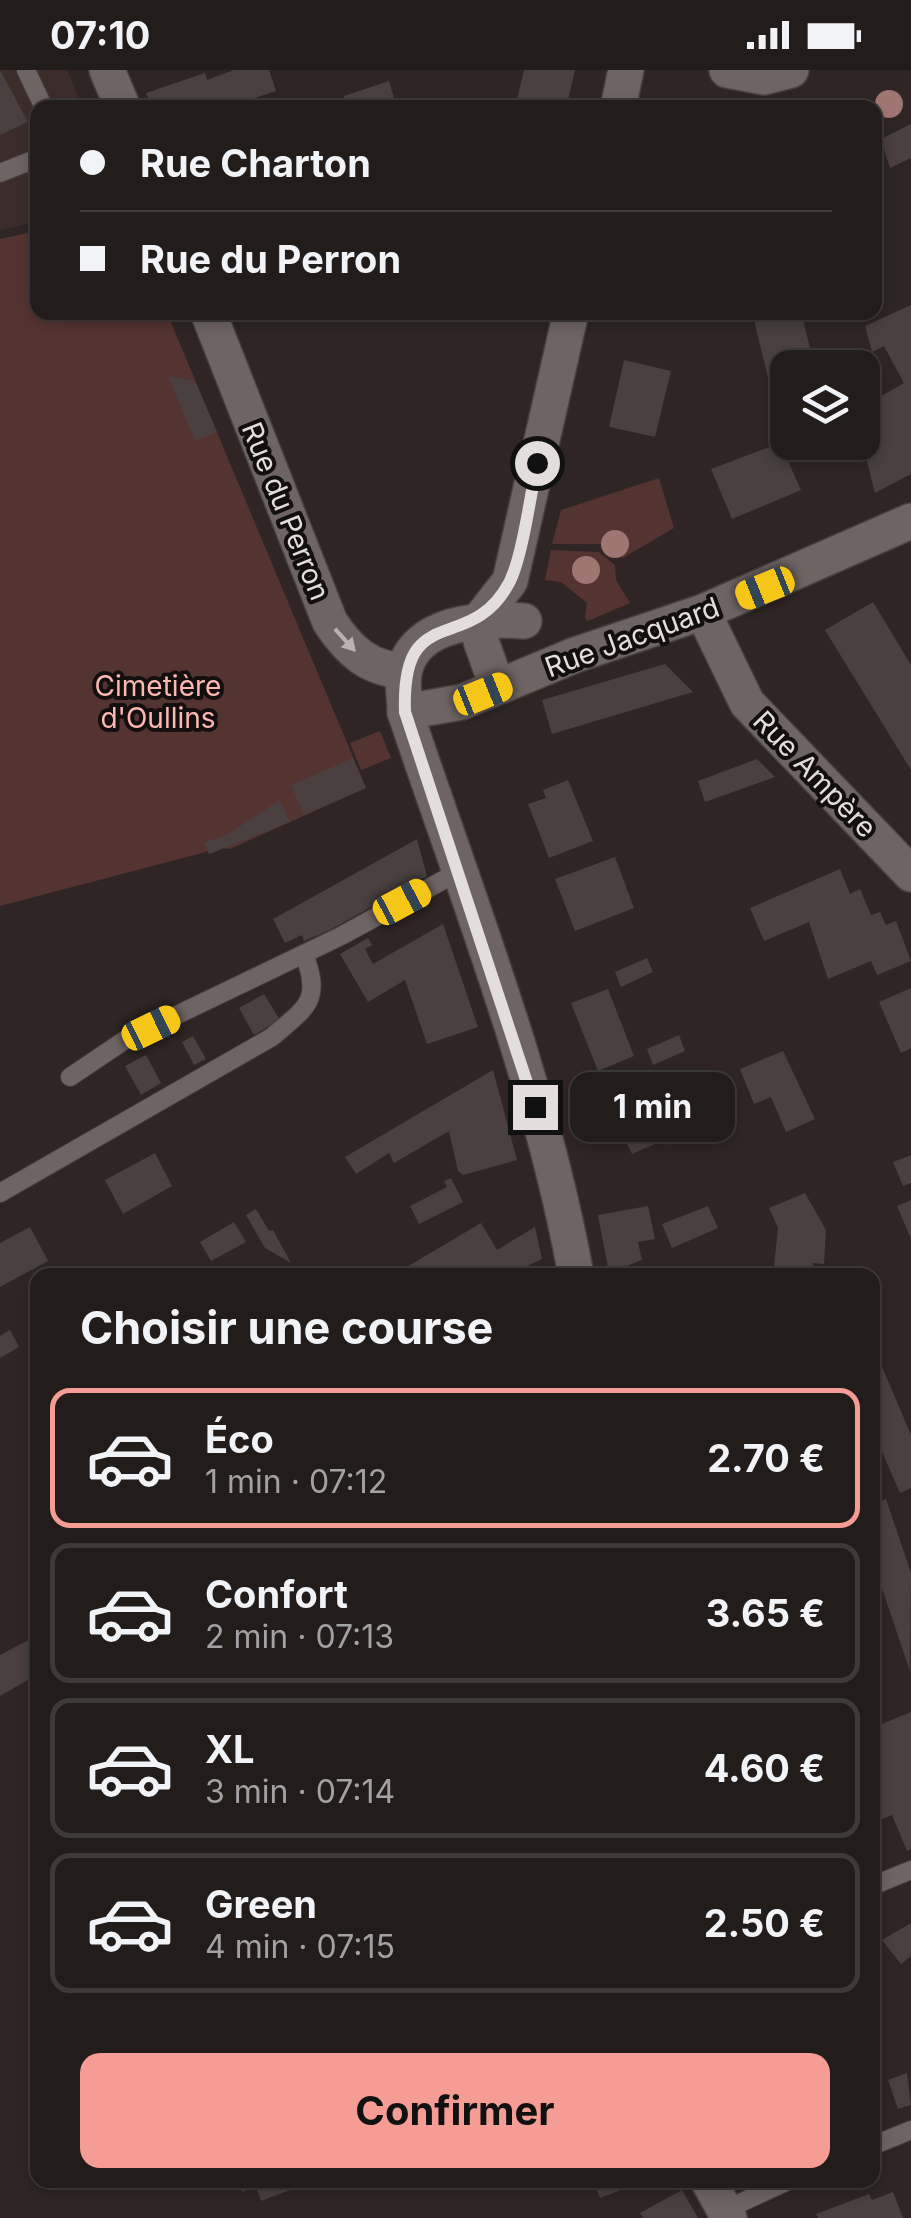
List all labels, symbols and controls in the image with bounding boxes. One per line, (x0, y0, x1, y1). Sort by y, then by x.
text: 07:10 (50, 12, 150, 58)
text: Rue Charton (140, 140, 371, 186)
text: Rue du Perron (140, 236, 401, 282)
map controls (770, 350, 880, 460)
button: layers (770, 350, 880, 460)
street label: Rue du Perron (235, 417, 337, 605)
route start (515, 441, 560, 486)
car (732, 563, 798, 613)
street label: Rue Jacquard (540, 590, 724, 684)
one-way arrow (334, 627, 356, 652)
park label: Cimetière d'Oullins (95, 669, 221, 735)
car (450, 669, 516, 719)
street label: Rue Ampère (746, 704, 884, 844)
car (368, 875, 436, 929)
car (117, 1001, 185, 1055)
callout: 1 min (570, 1072, 735, 1142)
route end (513, 1085, 558, 1130)
text: 1 min (613, 1087, 692, 1126)
text: Choisir une course (80, 1300, 493, 1355)
icon: car (85, 1413, 175, 1503)
text: Éco (205, 1416, 274, 1462)
text: 2.70 € (707, 1435, 825, 1481)
text: 1 min · 07:12 (205, 1462, 387, 1501)
icon: car (85, 1568, 175, 1658)
text: Confort (205, 1571, 348, 1617)
text: 3.65 € (706, 1590, 825, 1636)
text: 2 min · 07:13 (205, 1617, 394, 1656)
icon: car (85, 1723, 175, 1813)
text: XL (205, 1726, 255, 1772)
text: 4.60 € (704, 1745, 825, 1791)
text: 3 min · 07:14 (205, 1772, 395, 1811)
icon: car (85, 1878, 175, 1968)
text: Green (205, 1881, 317, 1927)
text: 2.50 € (704, 1900, 825, 1946)
text: 4 min · 07:15 (205, 1927, 395, 1966)
button: Confirmer (80, 2053, 830, 2168)

